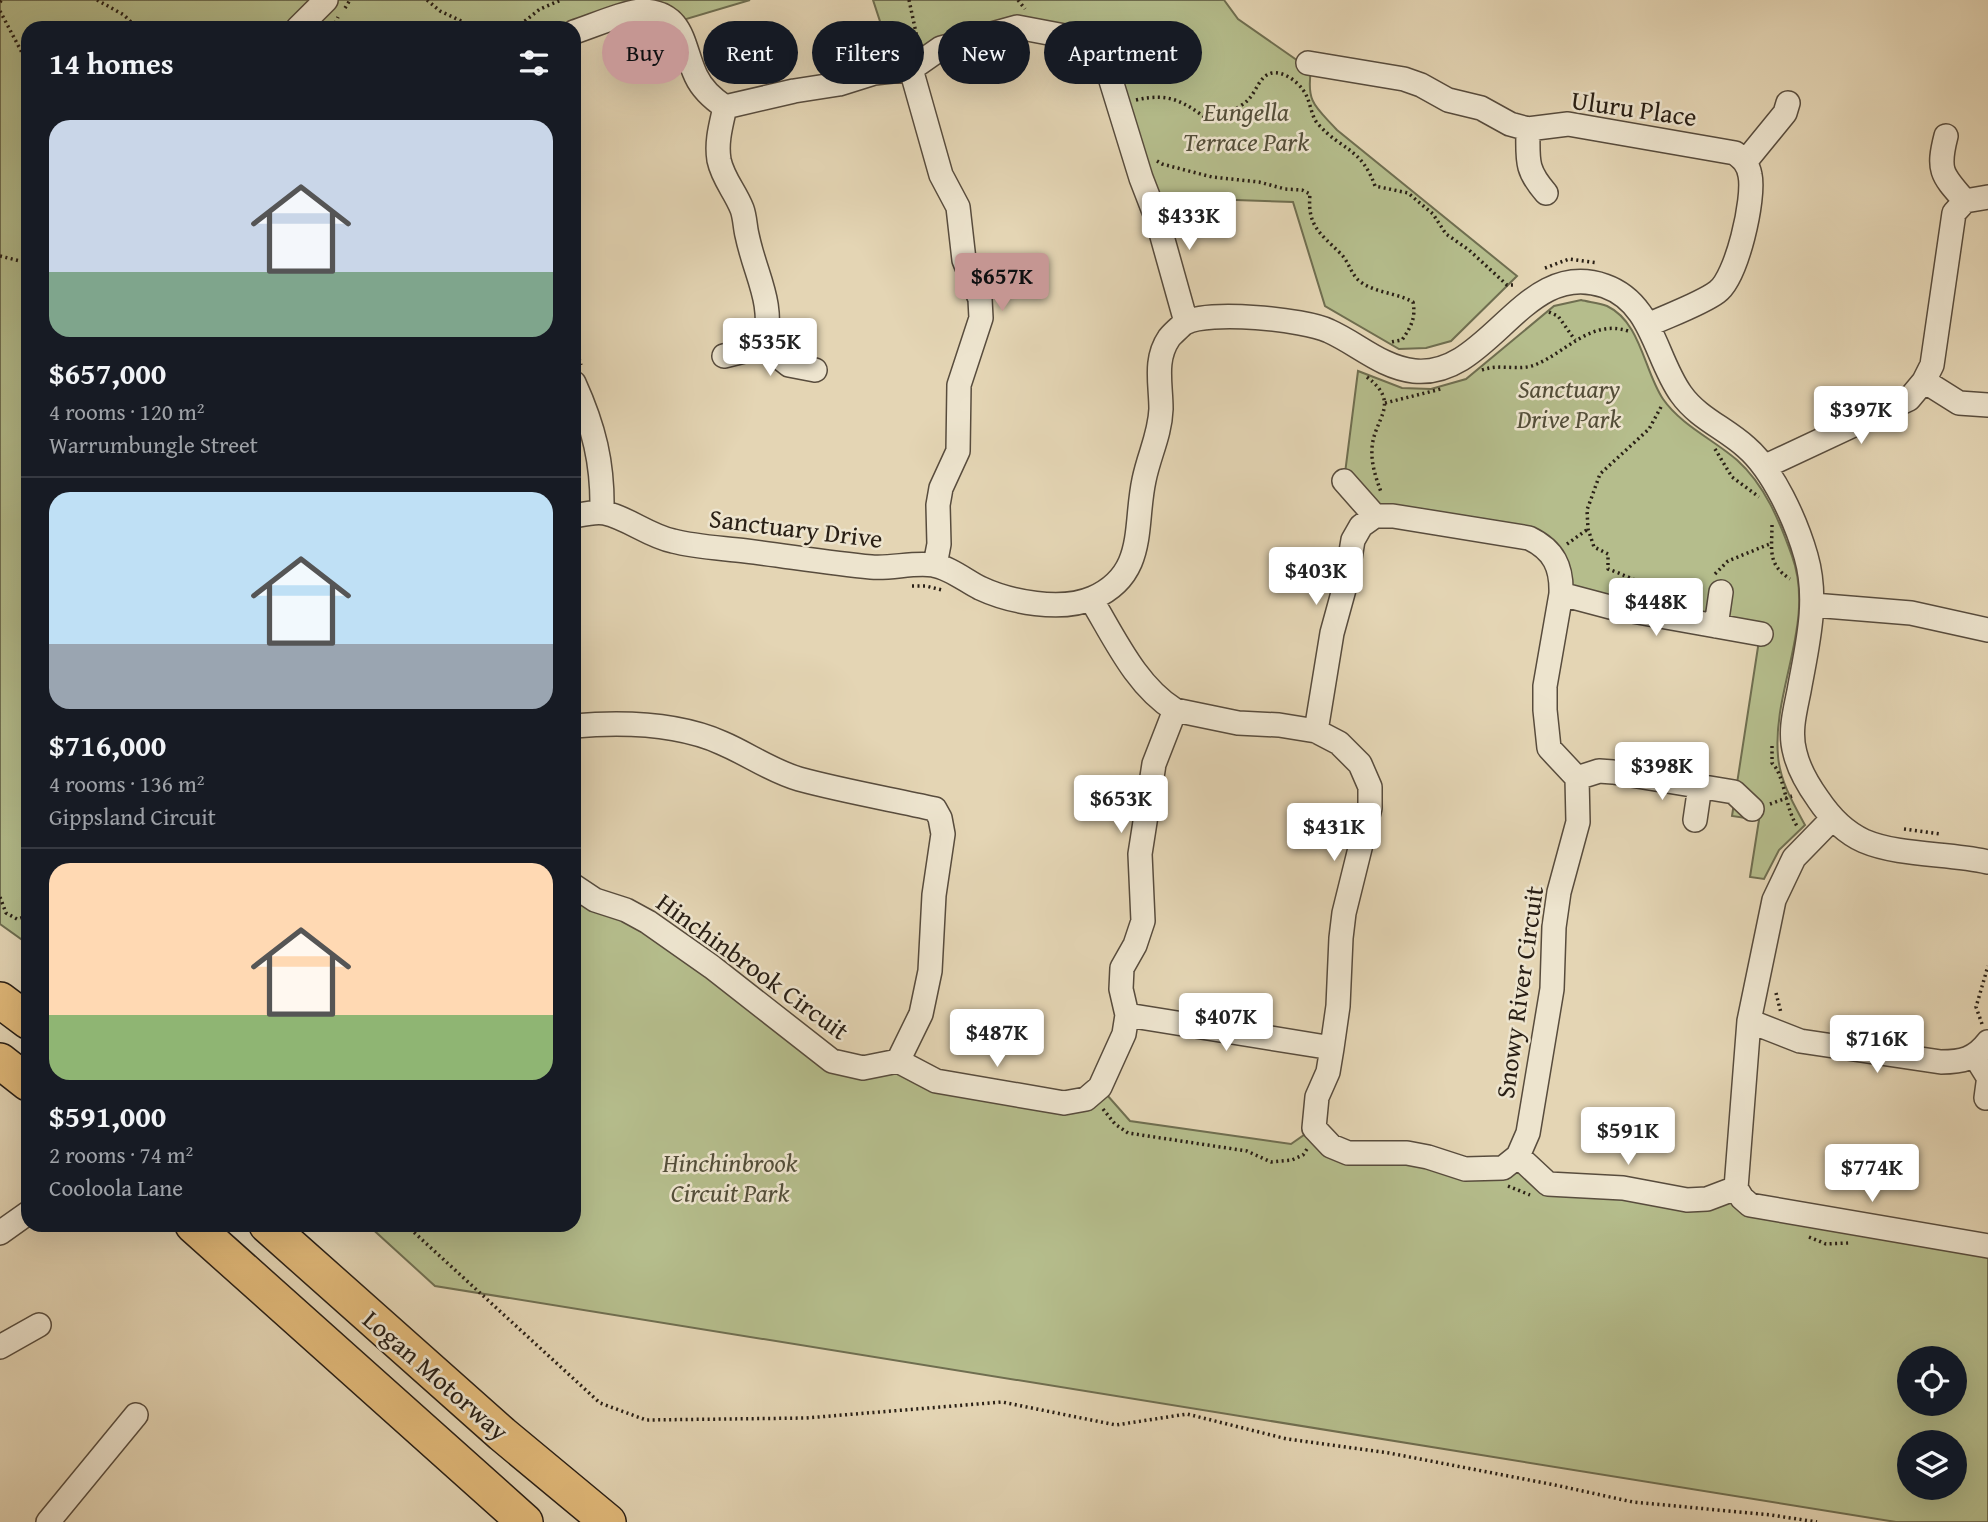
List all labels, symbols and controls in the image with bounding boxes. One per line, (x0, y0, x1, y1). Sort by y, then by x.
chip: Buy (602, 21, 689, 84)
chip: Rent (703, 21, 798, 84)
chip: Filters (812, 21, 924, 84)
chip: New (938, 21, 1030, 84)
chip: Apartment (1044, 21, 1202, 84)
text: 14 homes (49, 41, 174, 85)
icon: filters (515, 44, 553, 82)
street label: Uluru Place (1569, 80, 1699, 136)
park label: Eungella Terrace Park (1183, 92, 1309, 161)
icon: home (238, 166, 364, 292)
pin: $433K (1140, 192, 1238, 252)
text: $433K (1158, 198, 1220, 231)
pin: $657K (953, 254, 1051, 313)
text: $657K (971, 259, 1033, 292)
pin: $535K (721, 318, 819, 378)
text: $535K (739, 324, 801, 357)
text: $657,000 (49, 351, 166, 395)
park label: Sanctuary Drive Park (1516, 369, 1621, 438)
pin: $397K (1812, 386, 1910, 446)
text: $397K (1830, 392, 1892, 425)
text: 4 rooms · 120 m² (49, 395, 204, 428)
text: Warrumbungle Street (49, 428, 258, 461)
street label: Sanctuary Drive (707, 498, 885, 558)
icon: home (238, 538, 364, 664)
pin: $403K (1267, 548, 1365, 607)
text: $403K (1285, 553, 1347, 586)
pin: $448K (1607, 578, 1705, 638)
text: $448K (1625, 584, 1687, 617)
text: $716,000 (49, 723, 166, 767)
pin: $398K (1613, 742, 1711, 802)
text: $398K (1631, 748, 1693, 781)
text: 4 rooms · 136 m² (49, 767, 204, 800)
pin: $653K (1072, 776, 1170, 835)
text: $653K (1090, 781, 1152, 814)
text: Gippsland Circuit (49, 800, 216, 833)
pin: $431K (1285, 804, 1383, 863)
text: $431K (1303, 809, 1365, 842)
street label: Hinchinbrook Circuit (649, 883, 857, 1049)
street label: Snowy River Circuit (1485, 883, 1553, 1101)
icon: home (238, 909, 364, 1035)
pin: $407K (1177, 993, 1275, 1053)
text: $407K (1195, 999, 1257, 1032)
pin: $487K (948, 1010, 1046, 1069)
text: $487K (966, 1015, 1028, 1048)
pin: $716K (1828, 1016, 1926, 1075)
text: $716K (1846, 1021, 1908, 1054)
text: $591,000 (49, 1094, 166, 1138)
pin: $591K (1579, 1108, 1677, 1167)
text: $591K (1597, 1113, 1659, 1146)
text: 2 rooms · 74 m² (49, 1138, 193, 1171)
park label: Hinchinbrook Circuit Park (662, 1143, 798, 1212)
pin: $774K (1823, 1144, 1921, 1204)
text: $774K (1841, 1150, 1903, 1183)
text: Cooloola Lane (49, 1171, 183, 1204)
street label: Logan Motorway (354, 1300, 518, 1450)
map controls (1897, 1346, 1967, 1500)
button: locate (1897, 1346, 1967, 1416)
button: layers (1897, 1430, 1967, 1500)

